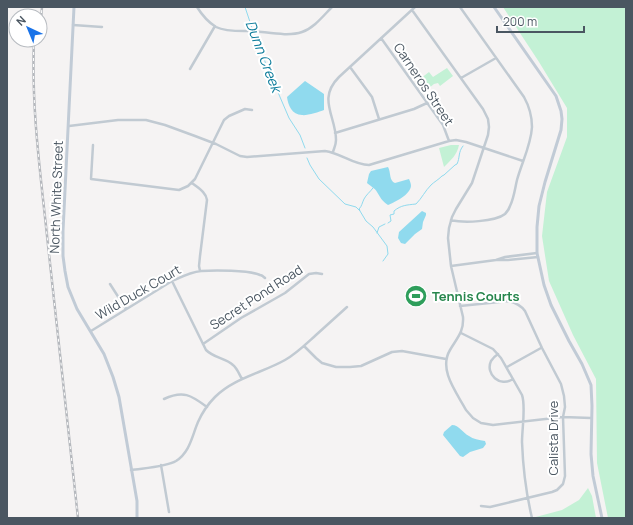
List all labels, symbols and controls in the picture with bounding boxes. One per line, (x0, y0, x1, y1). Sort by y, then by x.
north arrow (8, 8, 48, 48)
scale bar (497, 8, 584, 34)
text: N (13, 12, 29, 29)
text: 200 m (503, 13, 537, 30)
water label: Dunn Creek (242, 17, 287, 97)
street label: Carneros Street (390, 39, 458, 129)
street label: North White Street (45, 140, 67, 254)
street label: Wild Duck Court (92, 260, 184, 324)
street label: Secret Pond Road (206, 260, 306, 334)
sports icon: Tennis Courts (403, 283, 429, 309)
place label: Tennis Courts (432, 287, 520, 305)
street label: Calista Drive (544, 400, 562, 475)

